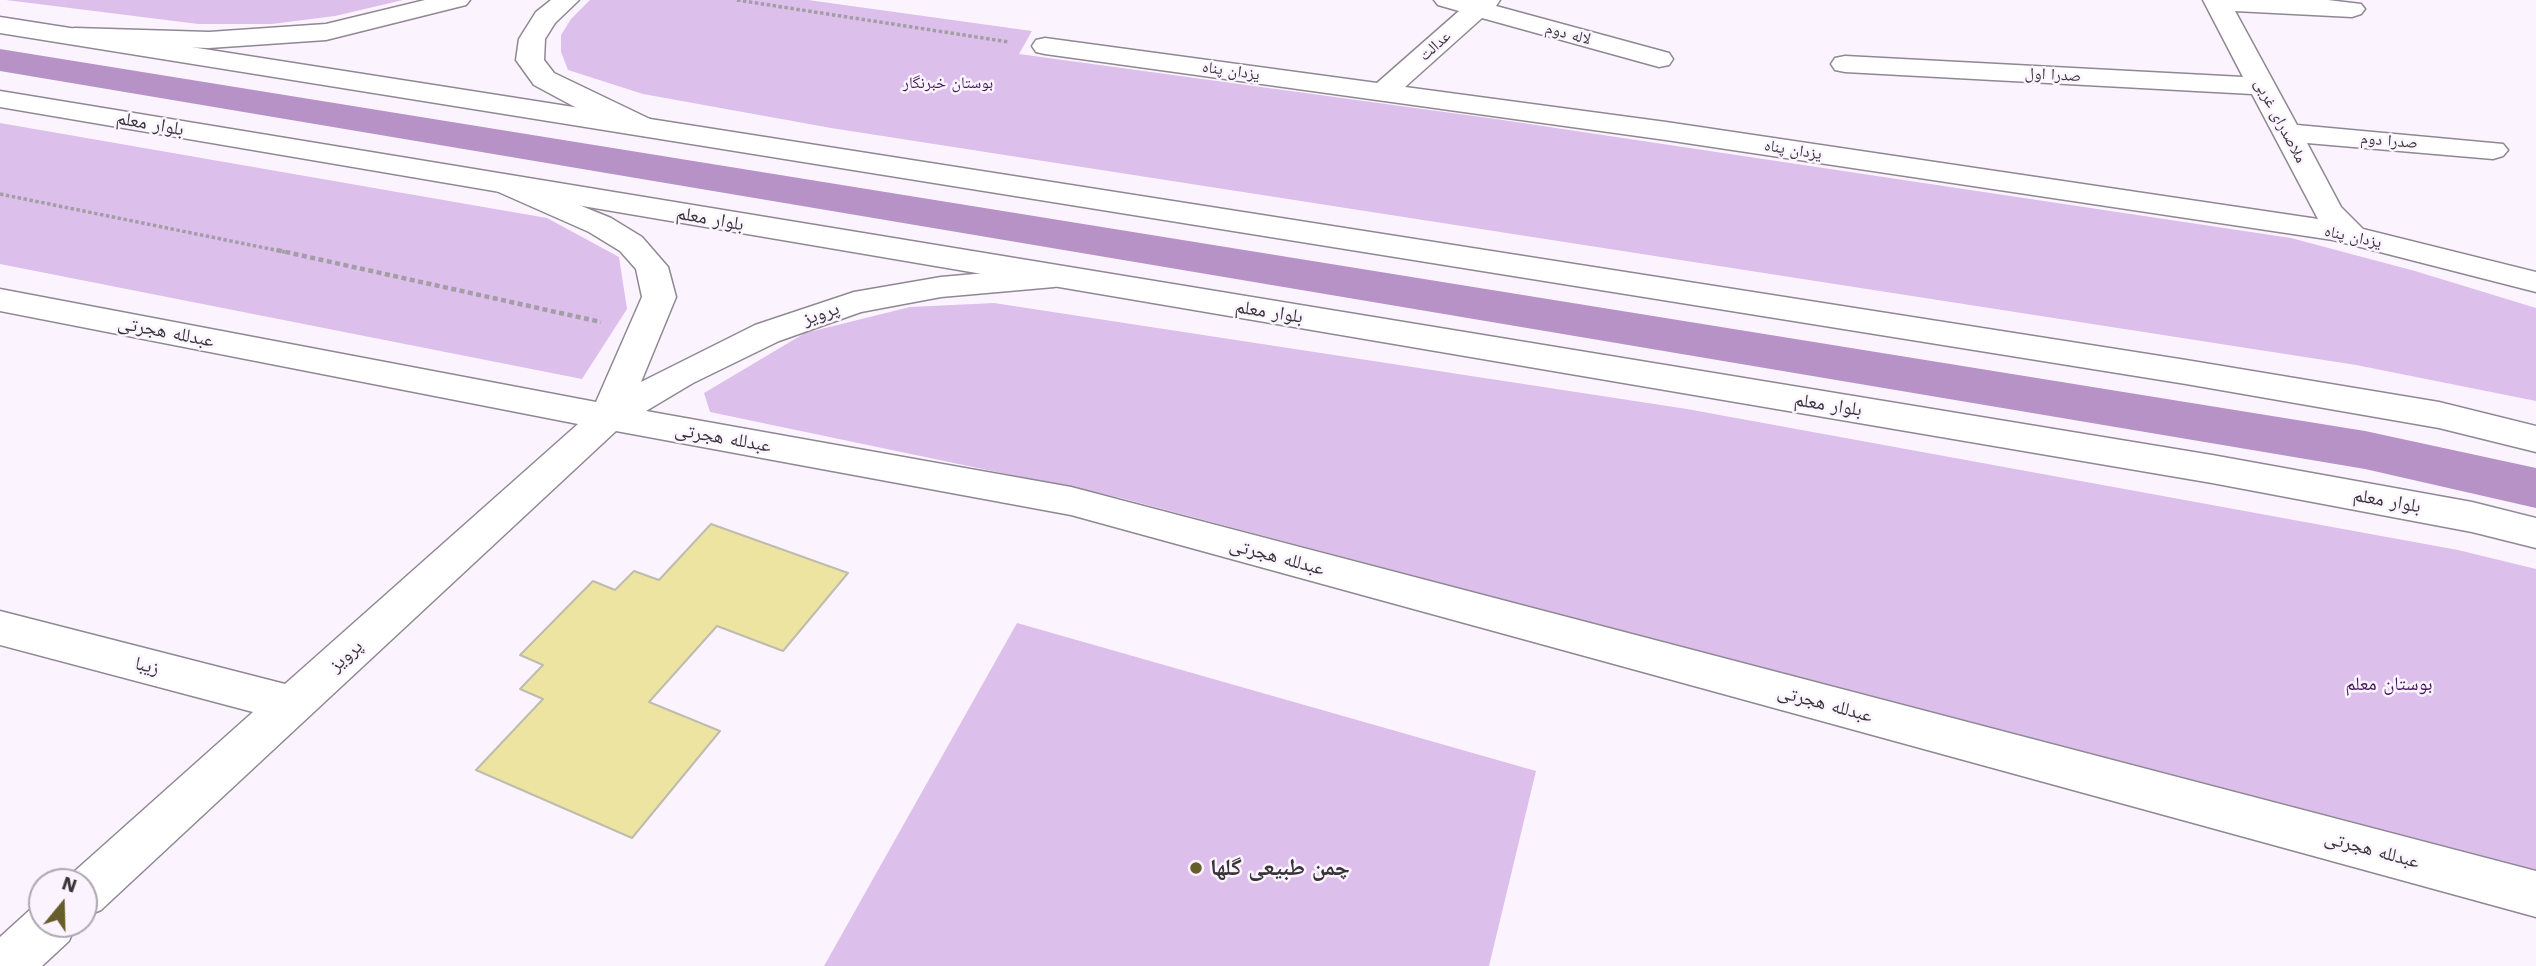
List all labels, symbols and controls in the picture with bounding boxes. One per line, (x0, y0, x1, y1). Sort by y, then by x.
street label: لاله دوم (1543, 19, 1593, 49)
street label: عدالت (1415, 27, 1455, 65)
street label: یزدان پناه (1201, 57, 1261, 85)
street label: صدرا اول (2024, 64, 2082, 86)
park label: بوستان خبرنگار (903, 73, 993, 93)
street label: ملاصدرای غربی (2250, 76, 2310, 166)
street label: بلوار معلم (114, 107, 186, 141)
street label: صدرا دوم (2360, 129, 2418, 153)
street label: یزدان پناه (1763, 136, 1823, 164)
street label: بلوار معلم (674, 202, 746, 236)
street label: یزدان پناه (2323, 222, 2383, 252)
street label: بلوار معلم (1233, 295, 1305, 329)
street label: پرویز (800, 297, 842, 331)
street label: عبدلله هجرتی (116, 312, 216, 352)
street label: بلوار معلم (1792, 388, 1864, 422)
street label: عبدلله هجرتی (673, 418, 773, 458)
street label: بلوار معلم (2351, 484, 2423, 518)
street label: عبدلله هجرتی (1227, 533, 1327, 581)
street label: پرویز (325, 635, 367, 677)
street label: زیبا (132, 652, 162, 680)
park label: بوستان معلم (2345, 673, 2433, 695)
street label: عبدلله هجرتی (1775, 680, 1875, 728)
street label: عبدلله هجرتی (2322, 826, 2422, 874)
place label: چمن طبیعی گلها (1210, 854, 1350, 882)
marker: چمن طبیعی گلها (1188, 860, 1204, 876)
north arrow (28, 868, 98, 938)
text: N (59, 871, 80, 898)

